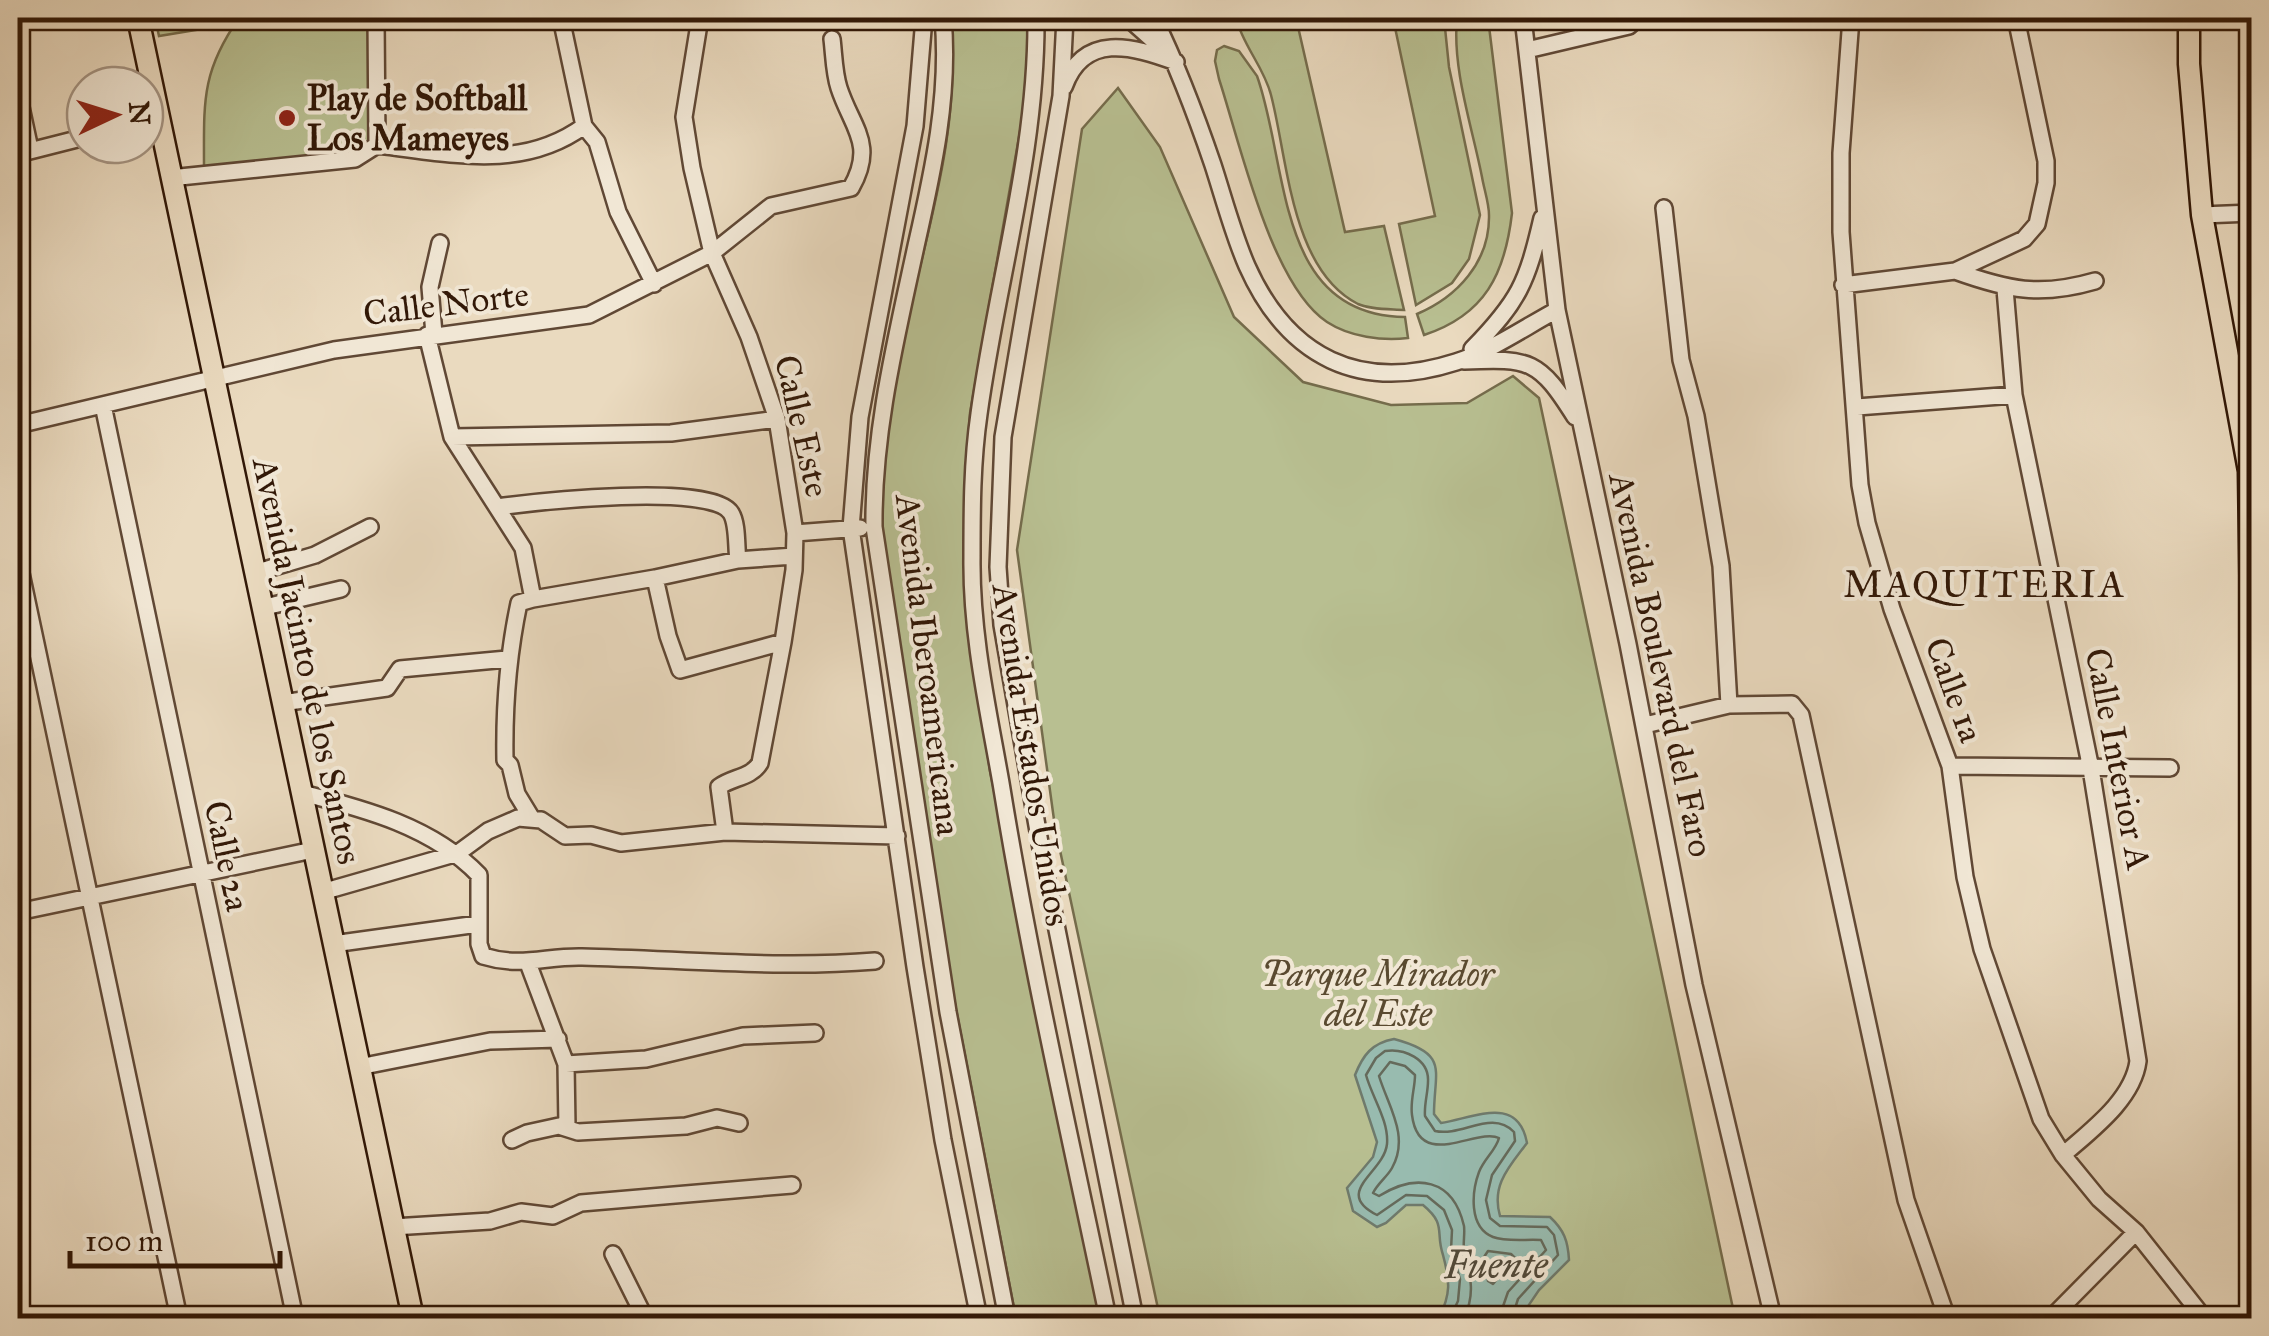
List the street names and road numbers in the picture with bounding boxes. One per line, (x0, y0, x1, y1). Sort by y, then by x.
street label: Calle Norte (361, 273, 531, 335)
street label: Calle Este (765, 351, 839, 501)
street label: Avenida Jacinto de los Santos (242, 452, 371, 868)
street label: Avenida Boulevard del Faro (1599, 467, 1723, 861)
street label: Avenida Iberoamericana (885, 490, 970, 838)
street label: Avenida Estados Unidos (982, 579, 1079, 929)
street label: Calle 1a (1915, 632, 1993, 748)
street label: Calle Interior A (2075, 645, 2161, 874)
street label: Calle 2a (194, 797, 260, 915)

